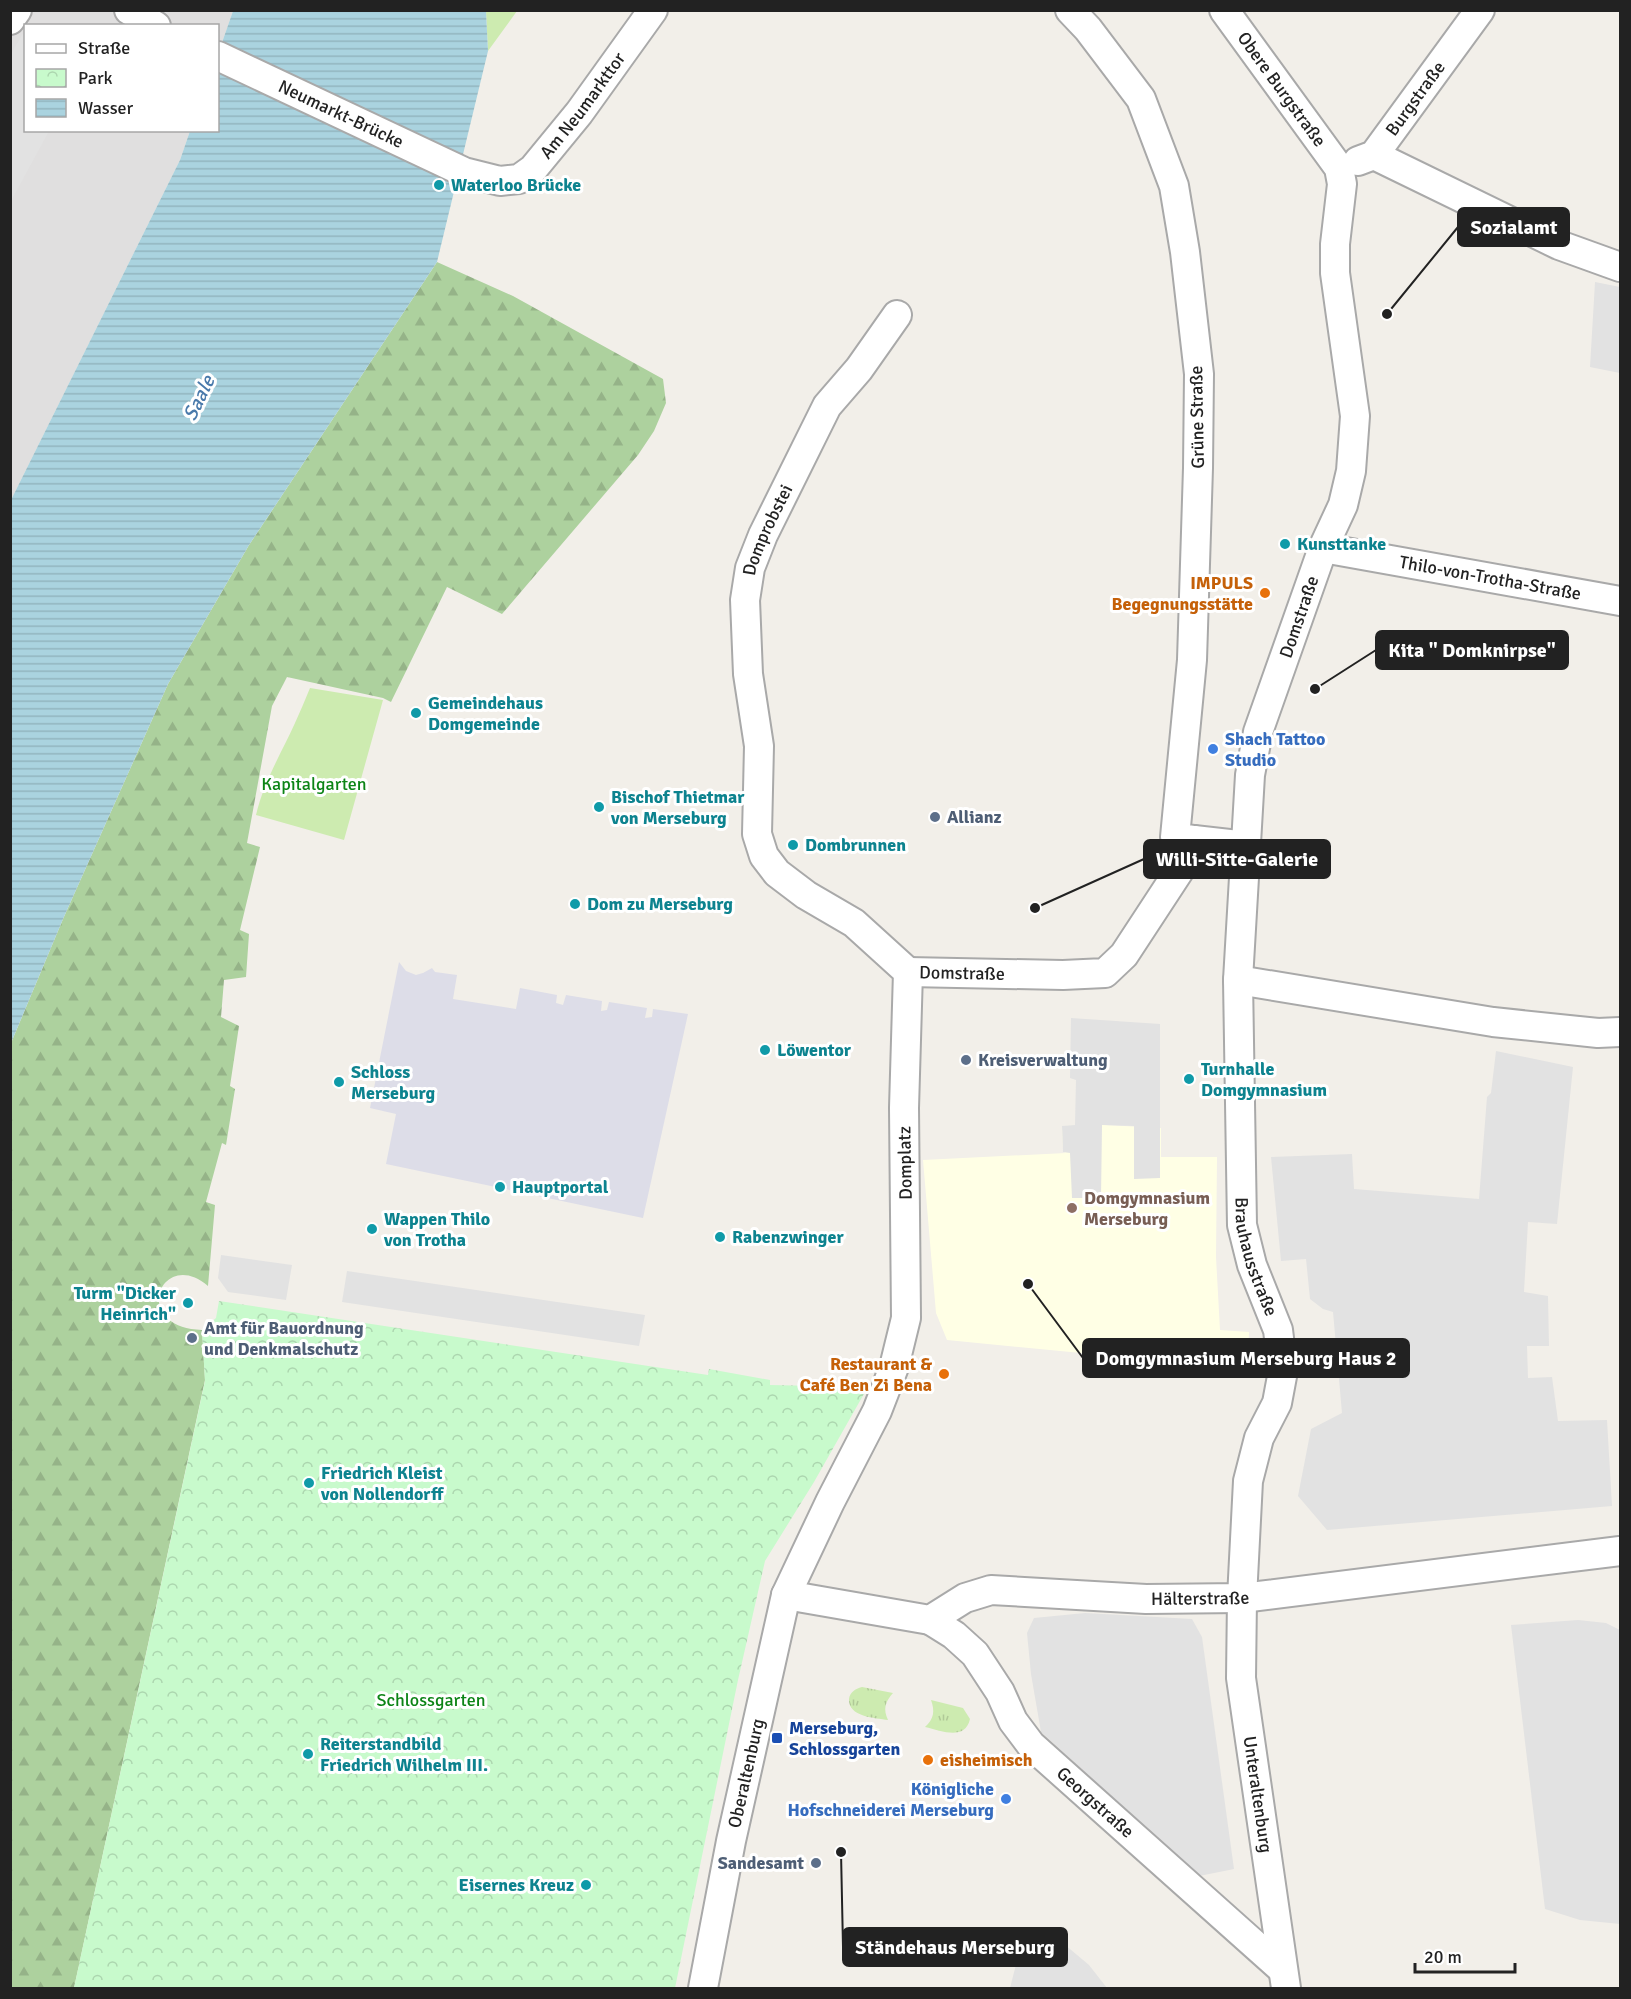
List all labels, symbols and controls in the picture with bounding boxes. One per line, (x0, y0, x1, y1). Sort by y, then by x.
legend (24, 24, 219, 132)
street label: Obere Burgstraße (1233, 28, 1331, 151)
text: Straße (78, 37, 130, 59)
street label: Am Neumarkttor (535, 48, 630, 163)
street label: Burgstraße (1381, 57, 1450, 140)
text: Park (78, 67, 113, 89)
street label: Neumarkt-Brücke (275, 75, 407, 153)
text: Wasser (78, 97, 134, 119)
place label: Waterloo Brücke (451, 174, 581, 196)
marker: Waterloo Brücke (432, 178, 446, 192)
callout: Sozialamt (1458, 208, 1569, 246)
text: Sozialamt (1471, 215, 1558, 240)
street label: Grüne Straße (1185, 365, 1209, 469)
water label: Saale (177, 370, 221, 425)
street label: Domprobstei (738, 481, 797, 577)
place label: Kunsttanke (1297, 533, 1386, 555)
marker: Kunsttanke (1278, 537, 1292, 551)
street label: Thilo-von-Trotha-Straße (1398, 551, 1583, 605)
place label: IMPULS Begegnungsstätte (1111, 572, 1253, 615)
street label: Domstraße (1275, 573, 1323, 661)
marker: IMPULS Begegnungsstätte (1258, 586, 1272, 600)
callout: Kita " Domknirpse" (1376, 631, 1568, 669)
text: Kita " Domknirpse" (1388, 638, 1556, 663)
place label: Gemeindehaus Domgemeinde (428, 692, 543, 735)
marker: Gemeindehaus Domgemeinde (409, 706, 423, 720)
place label: Shach Tattoo Studio (1225, 728, 1325, 771)
marker: Shach Tattoo Studio (1206, 742, 1220, 756)
park label: Kapitalgarten (261, 773, 367, 795)
place label: Bischof Thietmar von Merseburg (610, 786, 745, 829)
marker: Bischof Thietmar von Merseburg (592, 800, 606, 814)
place label: Allianz (947, 806, 1002, 828)
marker: Allianz (928, 810, 942, 824)
place label: Dombrunnen (805, 834, 906, 856)
marker: Dombrunnen (786, 838, 800, 852)
callout: Willi-Sitte-Galerie (1144, 840, 1330, 878)
text: Willi-Sitte-Galerie (1156, 847, 1318, 872)
place label: Dom zu Merseburg (587, 893, 733, 915)
marker: Dom zu Merseburg (568, 897, 582, 911)
street label: Domstraße (919, 961, 1005, 985)
place label: Löwentor (777, 1039, 852, 1061)
marker: Löwentor (758, 1043, 772, 1057)
place label: Kreisverwaltung (978, 1049, 1108, 1071)
marker: Kreisverwaltung (959, 1053, 973, 1067)
place label: Turnhalle Domgymnasium (1201, 1058, 1327, 1101)
place label: Schloss Merseburg (351, 1061, 435, 1104)
marker: Turnhalle Domgymnasium (1182, 1072, 1196, 1086)
marker: Schloss Merseburg (332, 1075, 346, 1089)
street label: Domplatz (893, 1126, 917, 1200)
place label: Hauptportal (512, 1176, 609, 1198)
marker: Hauptportal (493, 1180, 507, 1194)
place label: Domgymnasium Merseburg (1084, 1187, 1210, 1230)
street label: Brauhausstraße (1231, 1197, 1282, 1319)
marker: Domgymnasium Merseburg (1065, 1201, 1079, 1215)
place label: Wappen Thilo von Trotha (383, 1208, 490, 1251)
marker: Wappen Thilo von Trotha (365, 1222, 379, 1236)
place label: Rabenzwinger (732, 1226, 844, 1248)
marker: Rabenzwinger (713, 1230, 727, 1244)
place label: Turm "Dicker Heinrich" (74, 1282, 177, 1325)
marker: Turm "Dicker Heinrich" (181, 1296, 195, 1310)
place label: Amt für Bauordnung und Denkmalschutz (204, 1317, 364, 1360)
marker: Amt für Bauordnung und Denkmalschutz (185, 1331, 199, 1345)
callout: Domgymnasium Merseburg Haus 2 (1083, 1339, 1409, 1377)
text: Domgymnasium Merseburg Haus 2 (1095, 1346, 1397, 1371)
place label: Restaurant & Café Ben Zi Bena (800, 1353, 932, 1396)
marker: Restaurant & Café Ben Zi Bena (937, 1367, 951, 1381)
place label: Friedrich Kleist von Nollendorff (320, 1462, 444, 1505)
marker: Friedrich Kleist von Nollendorff (302, 1476, 316, 1490)
street label: Hälterstraße (1151, 1586, 1250, 1610)
park label: Schlossgarten (376, 1689, 486, 1711)
street label: Oberaltenburg (723, 1717, 769, 1830)
place label: Merseburg, Schlossgarten (789, 1717, 900, 1760)
marker: Merseburg, Schlossgarten (770, 1731, 784, 1745)
place label: Reiterstandbild Friedrich Wilhelm III. (320, 1733, 488, 1776)
street label: Unteraltenburg (1239, 1735, 1277, 1854)
marker: Reiterstandbild Friedrich Wilhelm III. (301, 1747, 315, 1761)
place label: eisheimisch (940, 1749, 1033, 1771)
marker: eisheimisch (921, 1753, 935, 1767)
street label: Georgstraße (1052, 1762, 1138, 1843)
place label: Königliche Hofschneiderei Merseburg (787, 1778, 994, 1821)
marker: Königliche Hofschneiderei Merseburg (999, 1792, 1013, 1806)
place label: Sandesamt (718, 1852, 804, 1874)
marker: Sandesamt (809, 1856, 823, 1870)
place label: Eisernes Kreuz (459, 1874, 574, 1896)
marker: Eisernes Kreuz (579, 1878, 593, 1892)
callout: Ständehaus Merseburg (843, 1928, 1067, 1966)
text: Ständehaus Merseburg (855, 1935, 1055, 1960)
scale bar (1415, 1936, 1516, 1974)
text: 20 m (1424, 1946, 1462, 1968)

